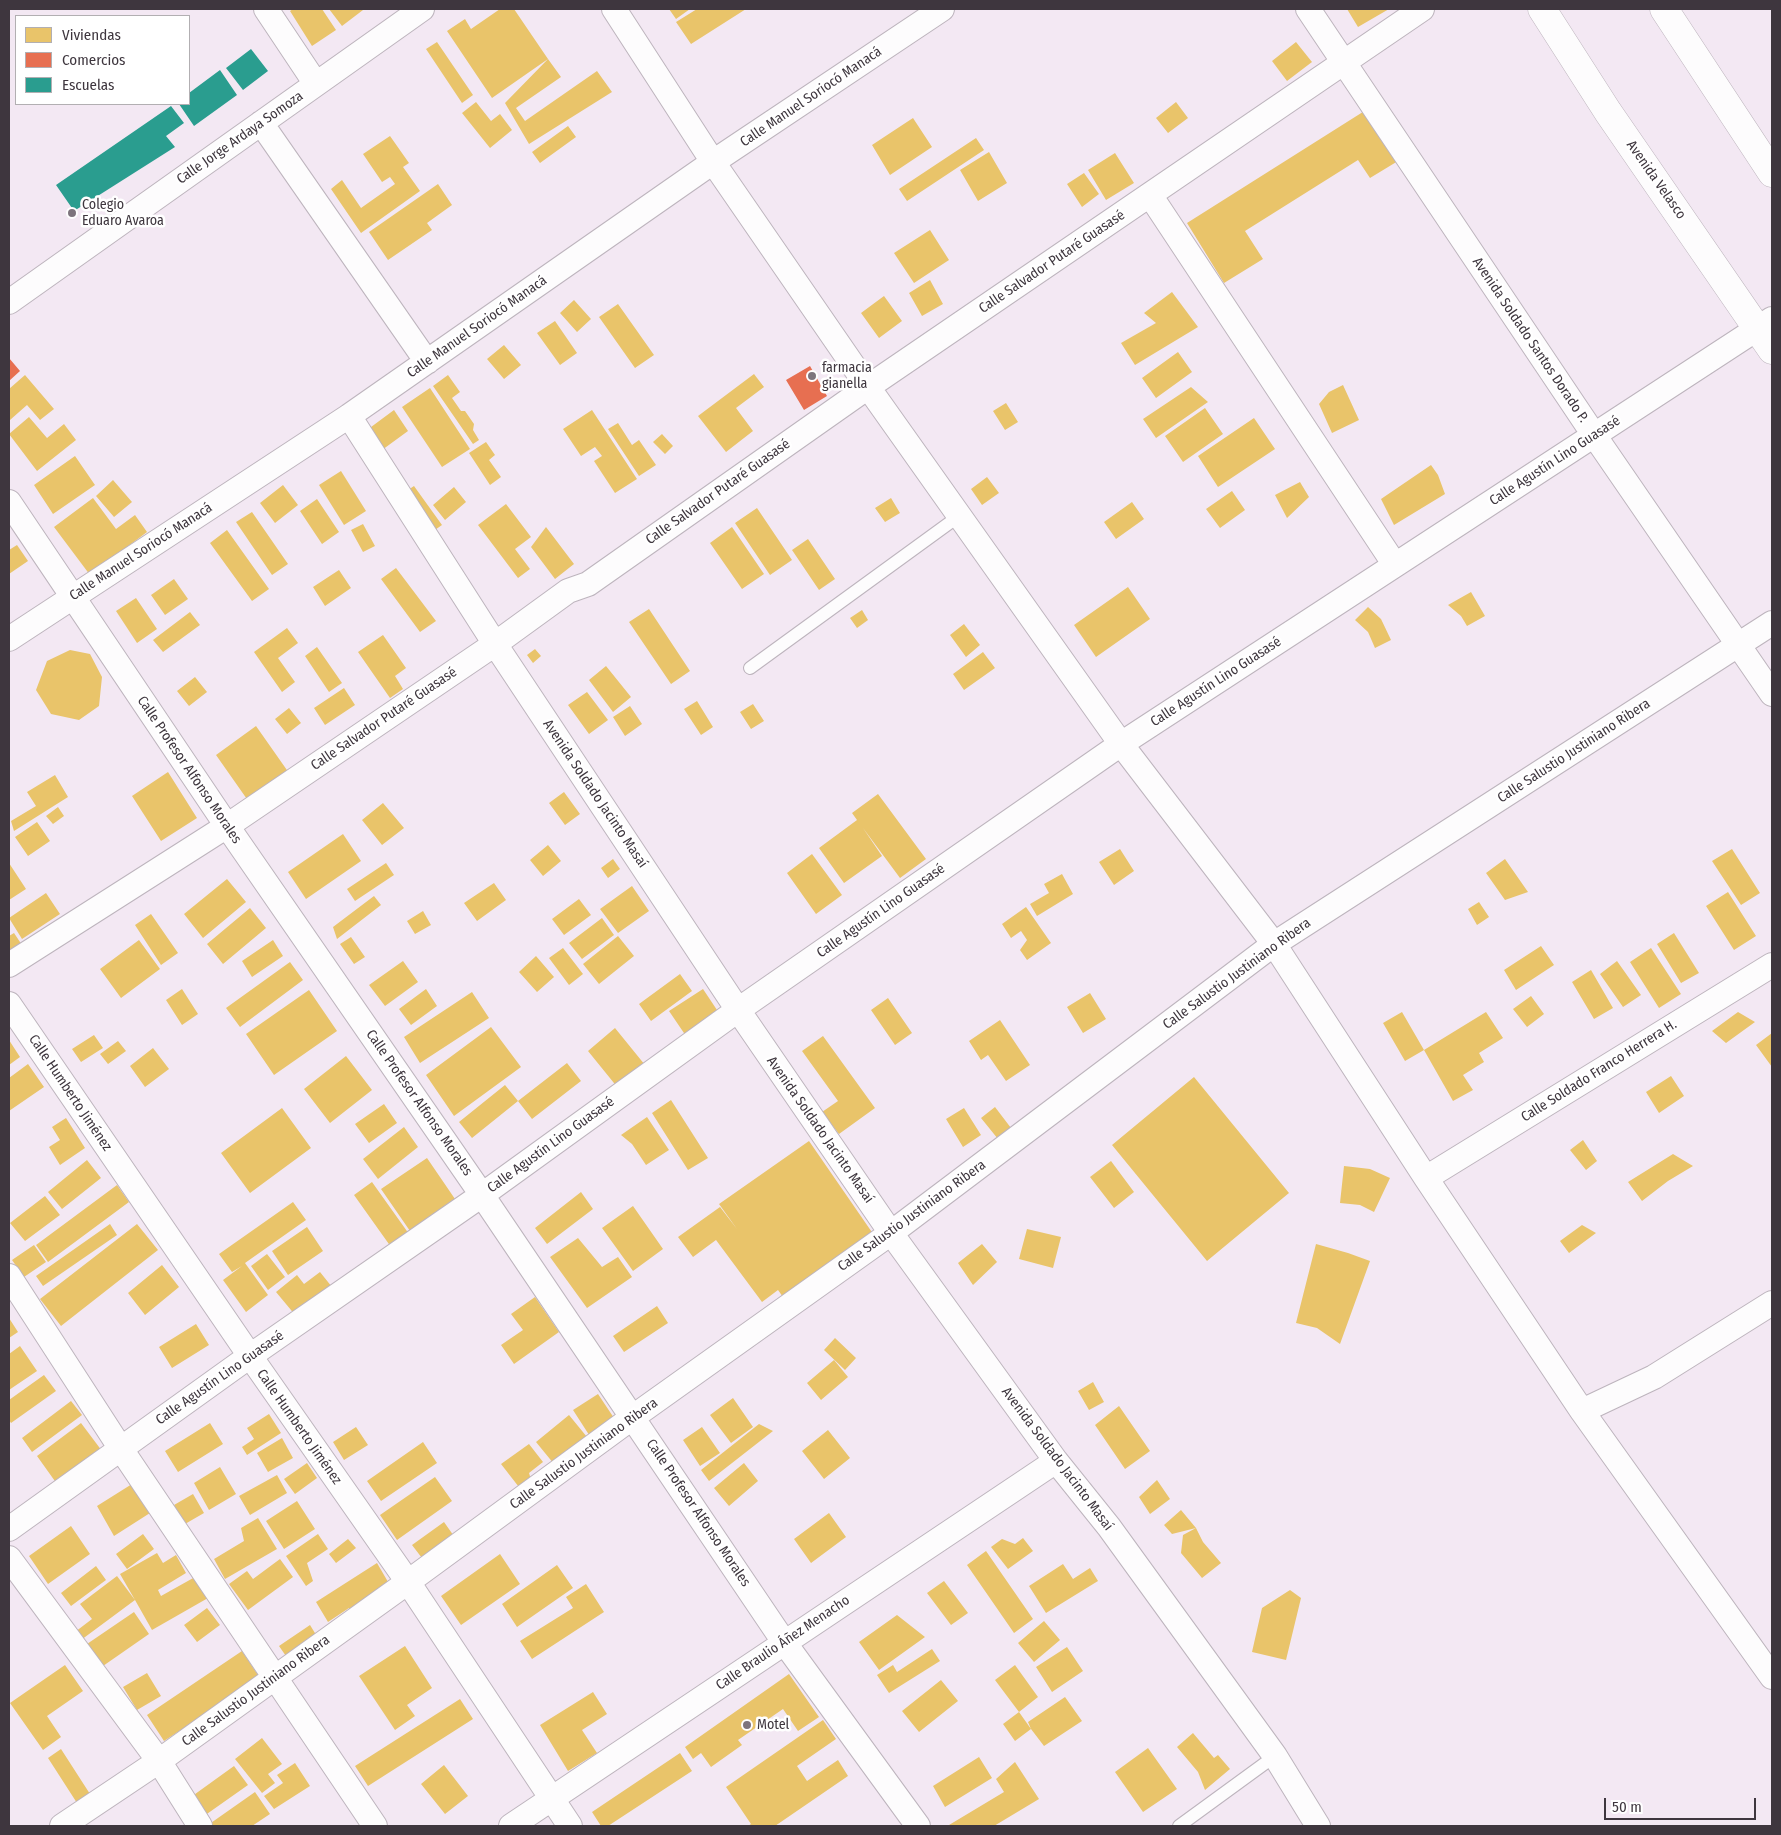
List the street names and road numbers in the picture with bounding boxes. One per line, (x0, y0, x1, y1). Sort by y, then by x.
street label: Calle Manuel Soriocó Manacá (737, 43, 885, 151)
street label: Calle Jorge Ardaya Somoza (174, 88, 306, 188)
street label: Avenida Velasco (1623, 137, 1689, 223)
street label: Calle Salvador Putaré Guasasé (976, 207, 1128, 317)
street label: Avenida Soldado Santos Dorado P. (1468, 254, 1592, 426)
street label: Calle Manuel Soriocó Manacá (404, 272, 550, 382)
street label: Calle Agustín Lino Guasasé (1486, 412, 1624, 510)
street label: Calle Salvador Putaré Guasasé (643, 436, 793, 548)
street label: Calle Manuel Soriocó Manacá (66, 500, 216, 604)
street label: Calle Agustín Lino Guasasé (1147, 633, 1285, 731)
street label: Calle Salvador Putaré Guasasé (308, 664, 460, 774)
street label: Calle Profesor Alfonso Morales (133, 693, 245, 847)
street label: Calle Salustio Justiniano Ribera (1495, 695, 1653, 807)
street label: Avenida Soldado Jacinto Masaí (539, 717, 651, 871)
street label: Calle Agustín Lino Guasasé (814, 860, 948, 962)
street label: Calle Salustio Justiniano Ribera (1160, 915, 1314, 1033)
street label: Calle Soldado Franco Herrera H. (1518, 1016, 1680, 1126)
street label: Calle Profesor Alfonso Morales (362, 1027, 476, 1179)
street label: Calle Humberto Jiménez (25, 1032, 115, 1154)
street label: Avenida Soldado Jacinto Masaí (763, 1053, 877, 1207)
street label: Calle Agustín Lino Guasasé (484, 1093, 618, 1197)
street label: Calle Salustio Justiniano Ribera (835, 1157, 989, 1275)
street label: Calle Agustín Lino Guasasé (153, 1327, 287, 1429)
street label: Calle Humberto Jiménez (253, 1366, 345, 1488)
street label: Avenida Soldado Jacinto Masaí (998, 1384, 1116, 1534)
street label: Calle Salustio Justiniano Ribera (507, 1395, 661, 1513)
street label: Calle Profesor Alfonso Morales (642, 1436, 754, 1590)
street label: Calle Braulio Áñez Menacho (713, 1592, 853, 1694)
street label: Calle Salustio Justiniano Ribera (179, 1632, 333, 1750)

